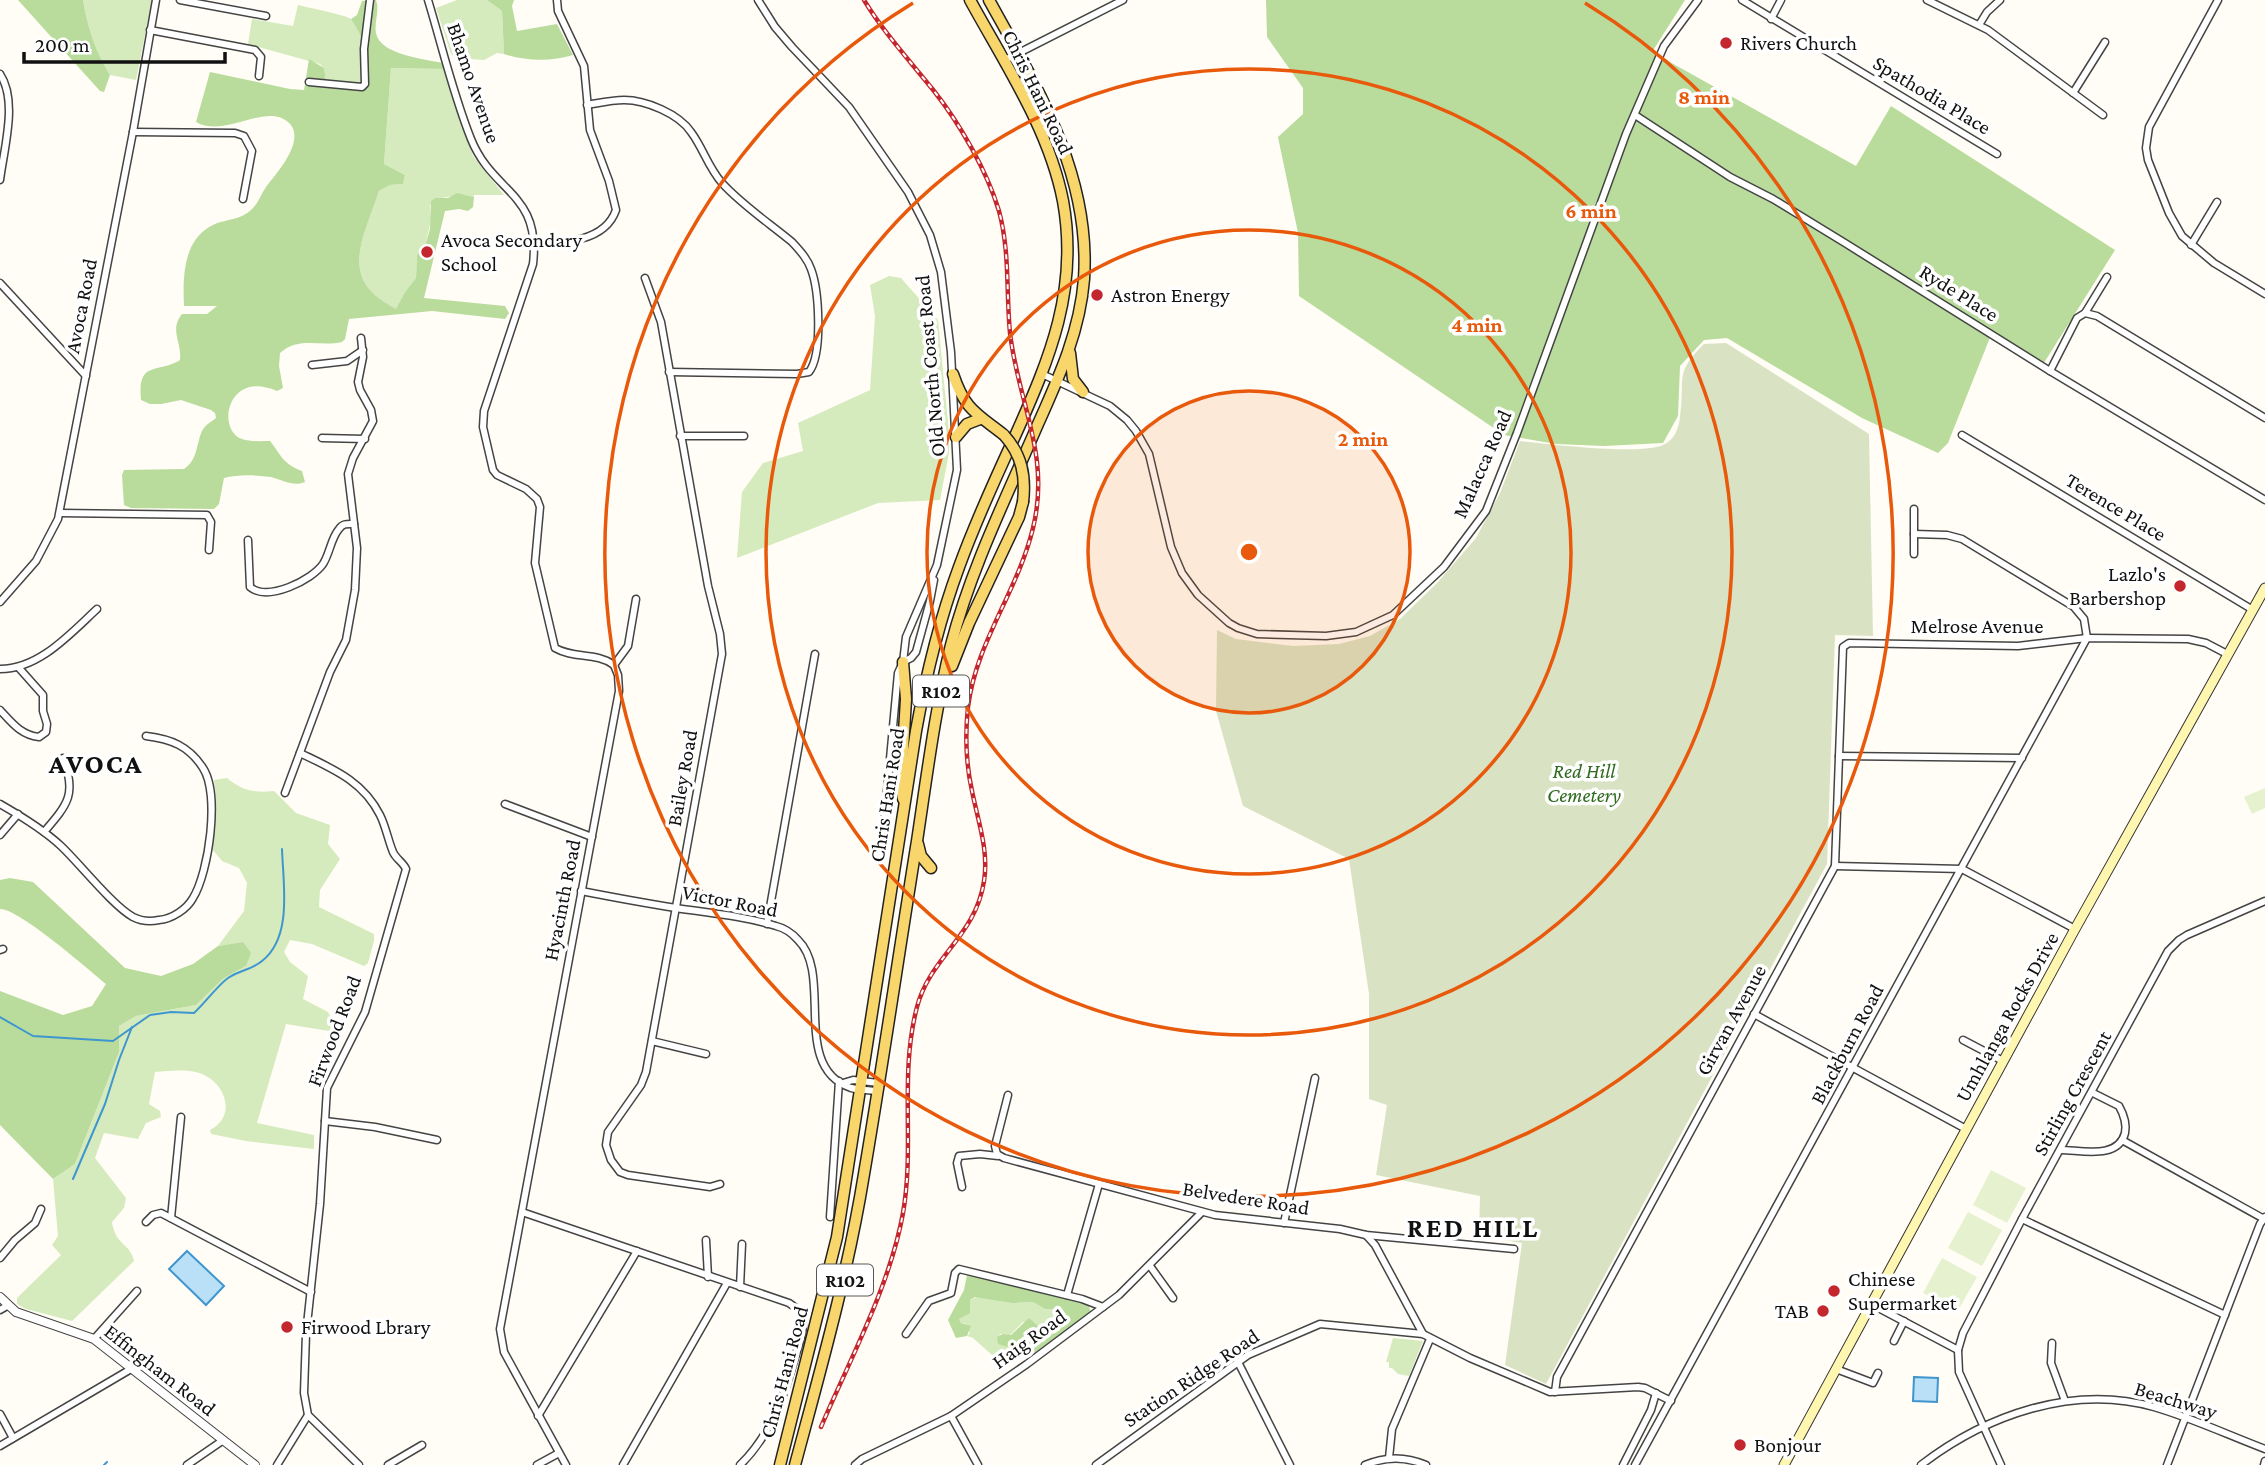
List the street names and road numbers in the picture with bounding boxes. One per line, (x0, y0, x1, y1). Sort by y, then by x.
street label: Bhamo Avenue (442, 20, 506, 146)
street label: Chris Hani Road (997, 26, 1079, 158)
street label: Spathodia Place (1869, 50, 1995, 140)
street label: Avoca Road (60, 256, 102, 356)
street label: Ryde Place (1915, 259, 2003, 327)
street label: Old North Coast Road (910, 274, 950, 458)
street label: Malacca Road (1447, 406, 1517, 522)
street label: Terence Place (2061, 468, 2171, 546)
street label: Melrose Avenue (1911, 614, 2043, 638)
road number: R102 (913, 676, 969, 706)
street label: Chris Hani Road (865, 726, 909, 864)
street label: Bailey Road (662, 728, 702, 828)
street label: Hyacinth Road (538, 837, 586, 963)
street label: Victor Road (680, 880, 780, 922)
street label: Umhlanga Rocks Drive (1950, 928, 2064, 1106)
street label: Girvan Avenue (1691, 961, 1771, 1079)
street label: Firwood Road (302, 972, 366, 1090)
street label: Blackburn Road (1805, 980, 1889, 1108)
street label: Stirling Crescent (2028, 1026, 2117, 1160)
street label: Belvedere Road (1181, 1176, 1311, 1220)
road number: R102 (817, 1264, 873, 1296)
street label: Chris Hani Road (755, 1303, 813, 1441)
street label: Haig Road (987, 1304, 1071, 1374)
street label: Effingham Road (100, 1319, 220, 1421)
street label: Station Ridge Road (1119, 1324, 1263, 1432)
street label: Beachway (2132, 1376, 2220, 1424)

